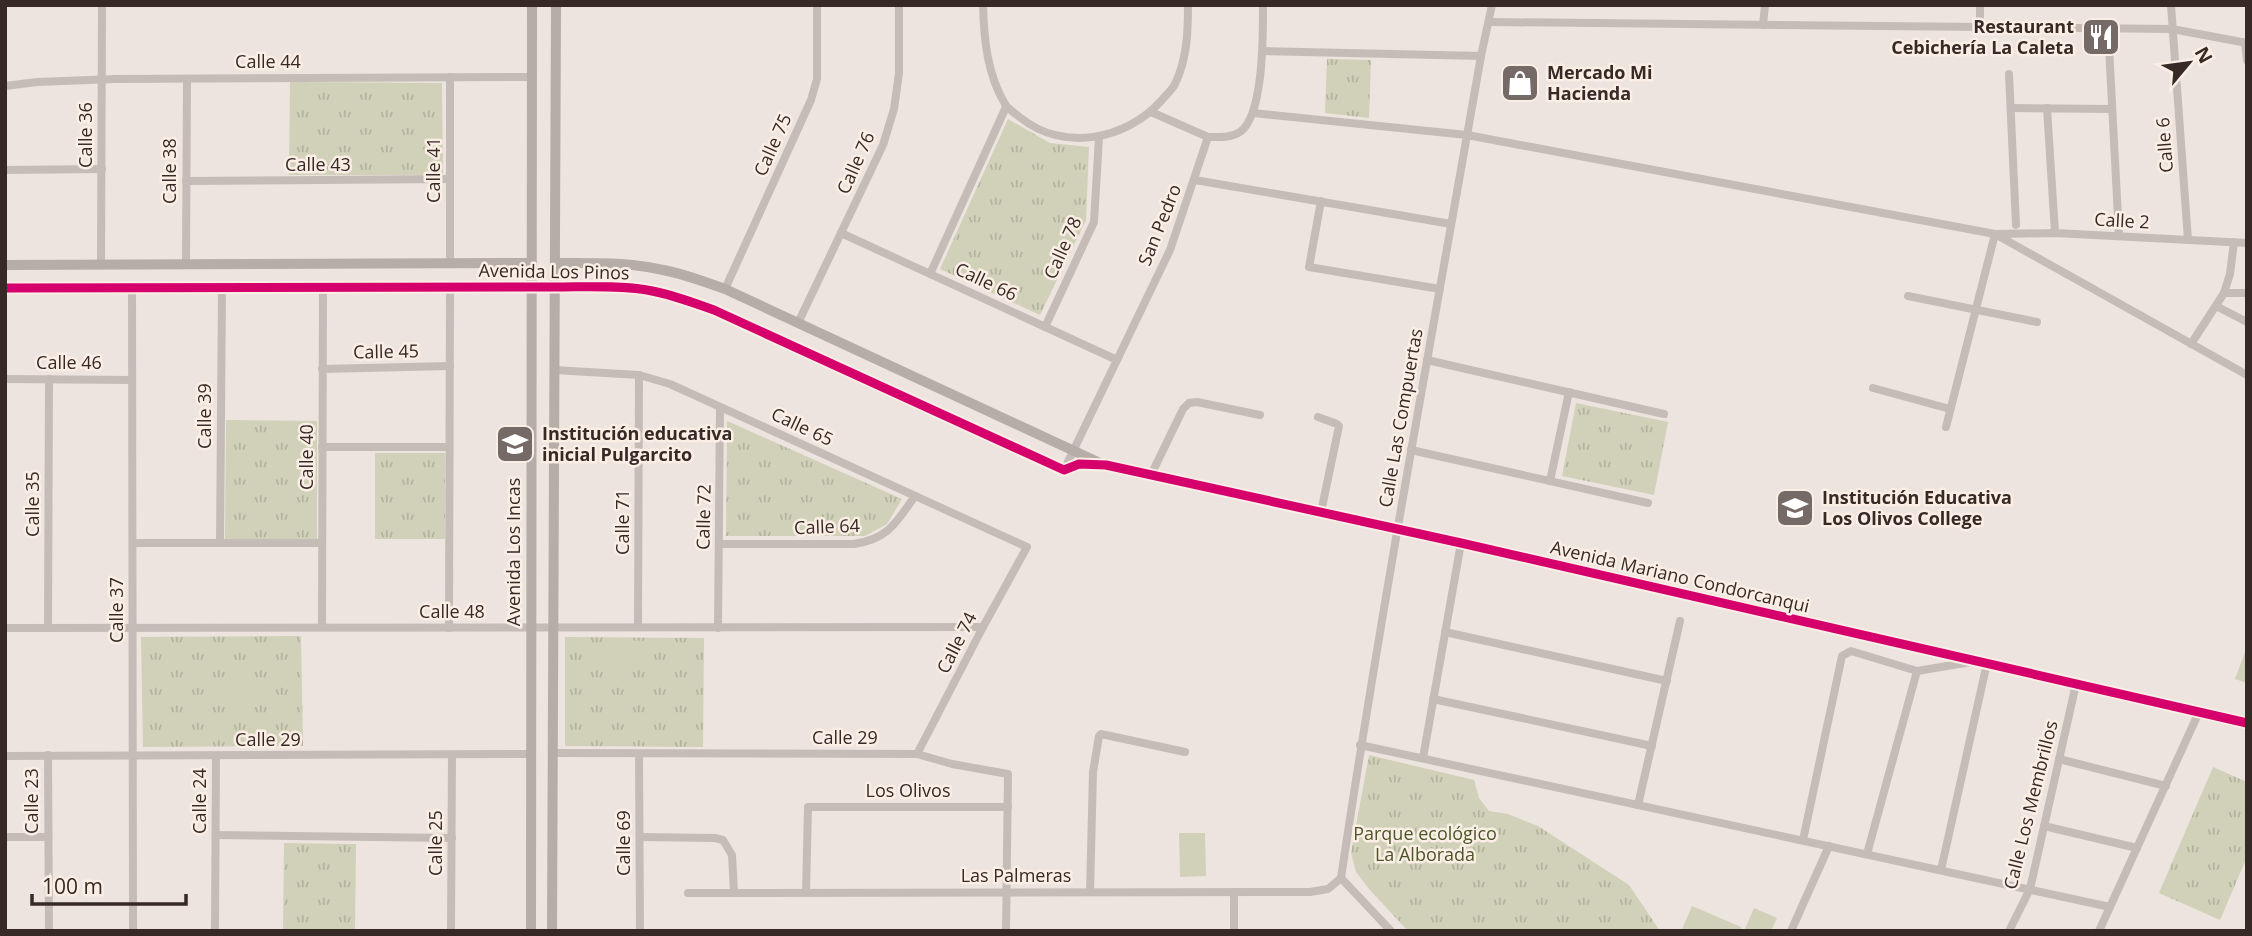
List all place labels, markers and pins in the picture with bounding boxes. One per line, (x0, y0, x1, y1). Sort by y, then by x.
place label: Restaurant Cebichería La Caleta (1891, 14, 2074, 59)
restaurant icon: Restaurant Cebichería La Caleta (2080, 16, 2122, 58)
place label: Mercado Mi Hacienda (1547, 60, 1653, 105)
shop icon: Mercado Mi Hacienda (1499, 62, 1541, 104)
place label: Institución educativa inicial Pulgarcito (542, 421, 733, 466)
school or university icon: Institución educativa inicial Pulgarcito (494, 423, 536, 465)
place label: Institución Educativa Los Olivos College (1822, 485, 2012, 530)
school or university icon: Institución Educativa Los Olivos College (1774, 487, 1816, 529)

